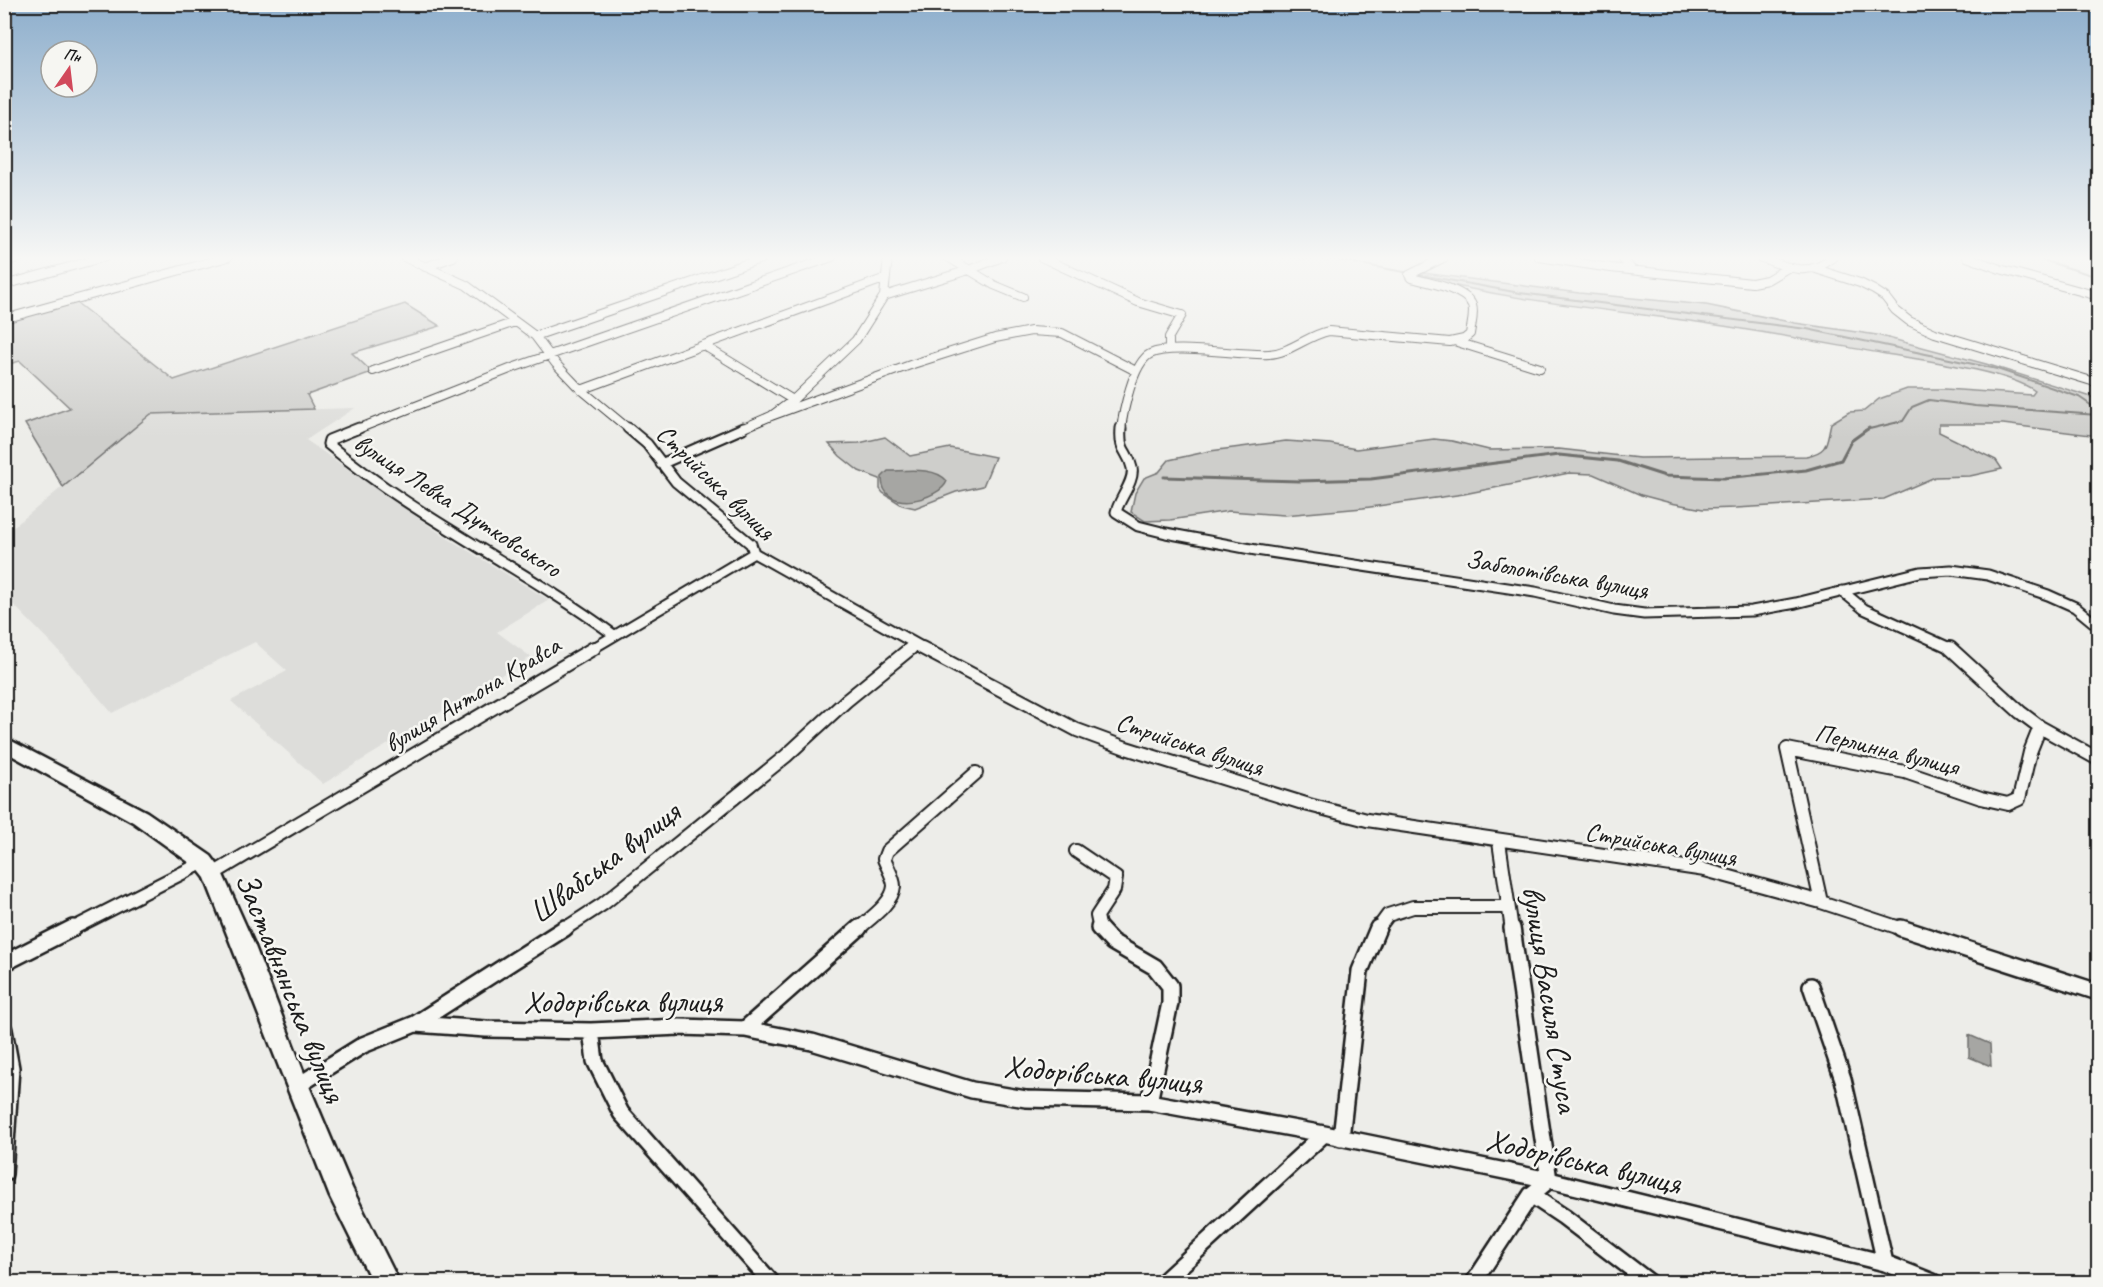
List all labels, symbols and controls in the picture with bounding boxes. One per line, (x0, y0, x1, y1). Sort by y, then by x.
north arrow (39, 39, 99, 99)
text: Пн (62, 44, 84, 67)
street label: Стрийська вулиця (649, 417, 783, 548)
street label: вулиця Левка Дутковського (348, 426, 569, 586)
street label: Заболотівська вулиця (1463, 542, 1652, 607)
street label: вулиця Антона Кравса (378, 628, 568, 760)
street label: Стрийська вулиця (1112, 705, 1269, 784)
street label: Перлинна вулиця (1812, 716, 1964, 784)
street label: Швабська вулиця (521, 791, 690, 933)
street label: Стрийська вулиця (1583, 815, 1741, 874)
street label: Заставнянська вулиця (226, 866, 356, 1110)
street label: вулиця Василя Стуса (1512, 883, 1589, 1117)
street label: Ходорівська вулиця (524, 981, 724, 1022)
street label: Ходорівська вулиця (1002, 1045, 1205, 1104)
street label: Ходорівська вулиця (1482, 1119, 1687, 1204)

